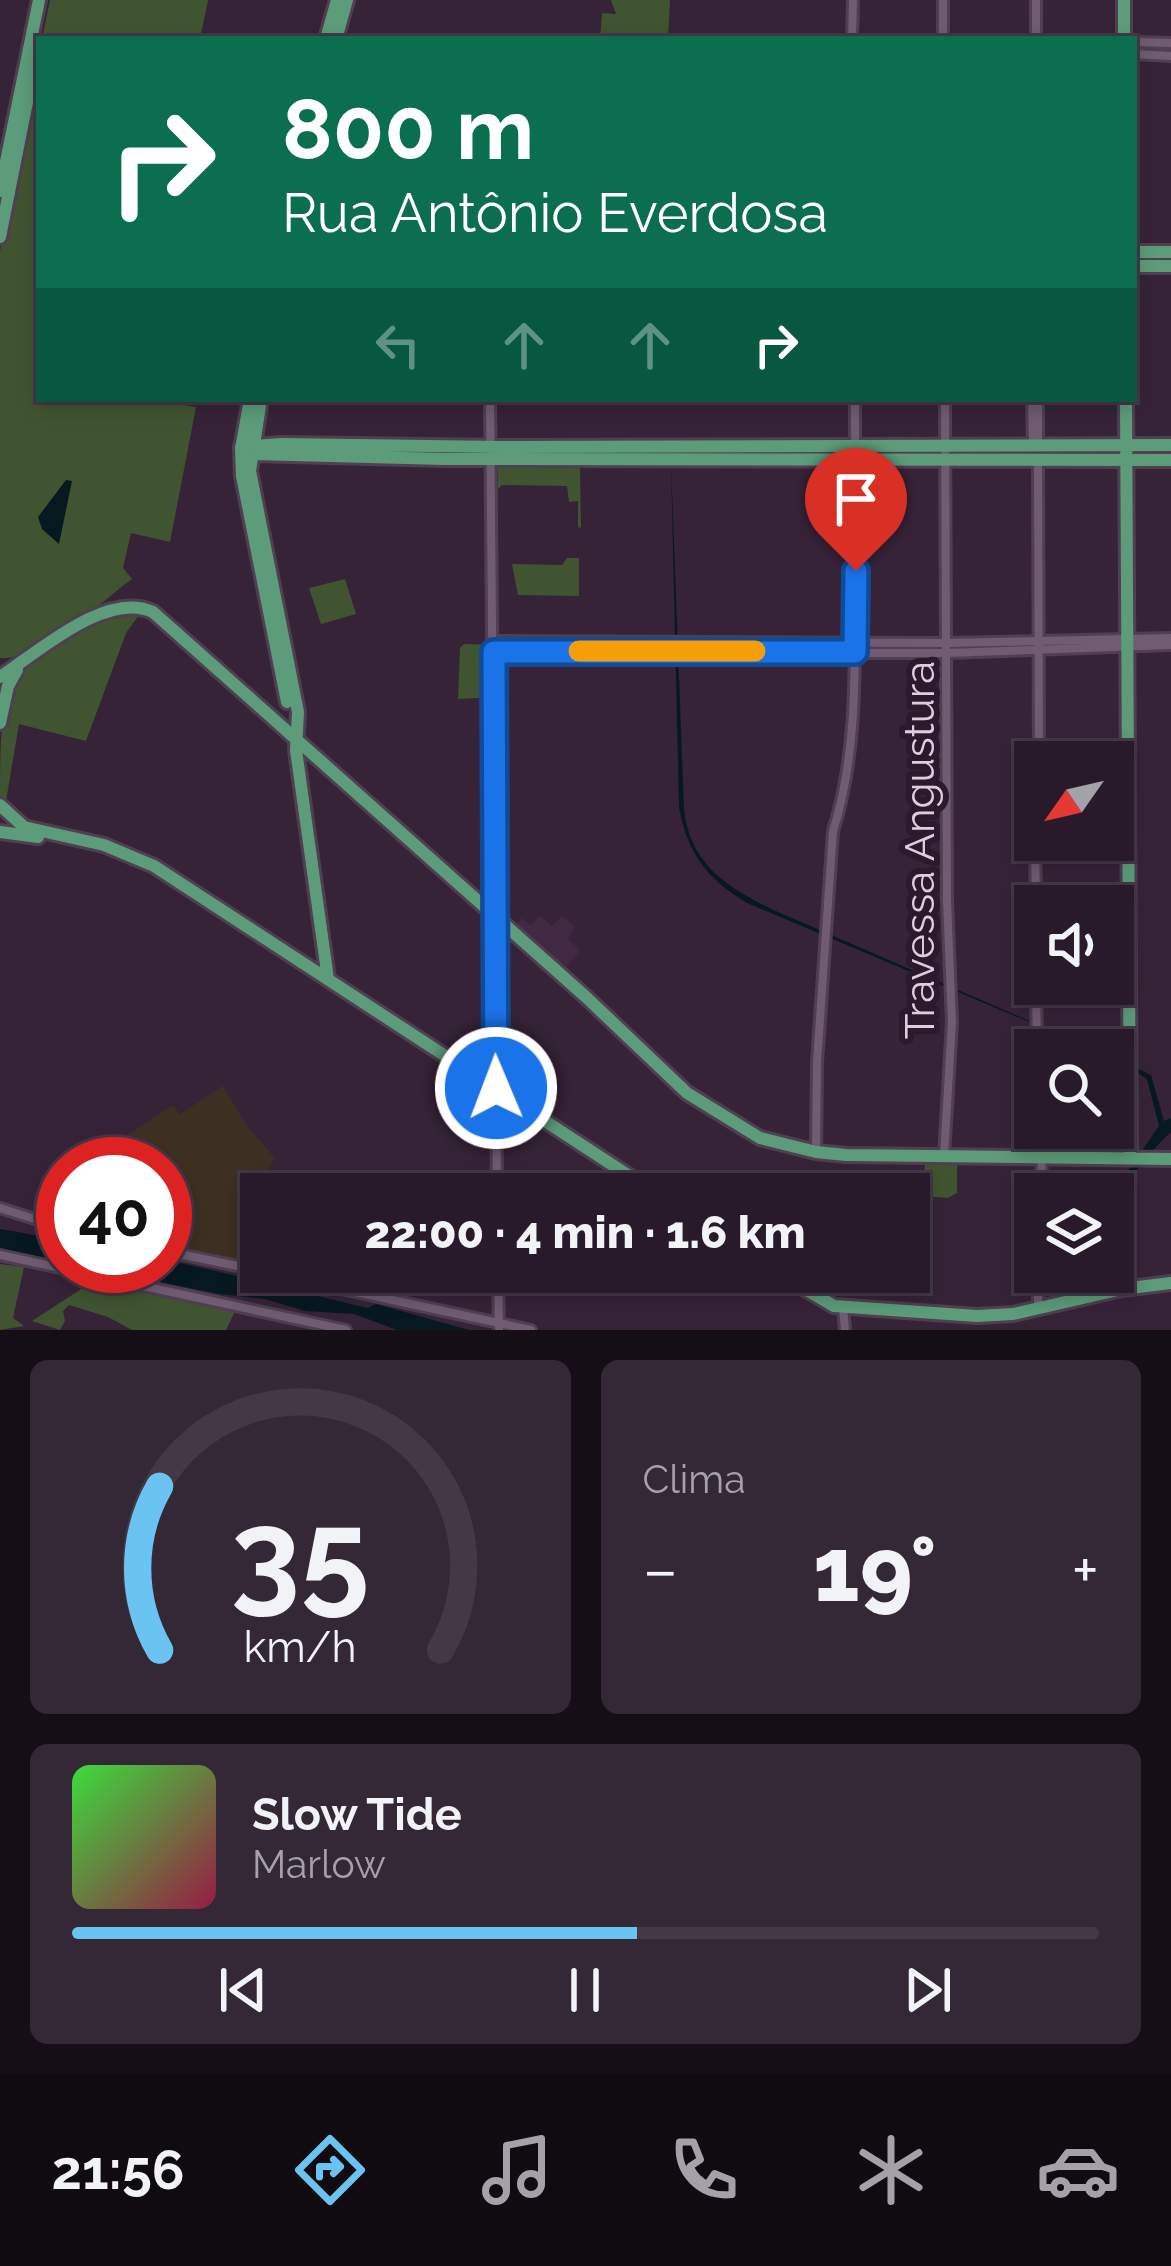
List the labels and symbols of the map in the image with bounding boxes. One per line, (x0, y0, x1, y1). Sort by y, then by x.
pin (805, 448, 907, 571)
street label: Travessa Angustura (895, 661, 944, 1039)
north arrow (1014, 741, 1134, 861)
position arrow (433, 1025, 559, 1151)
speed limit sign: 40 (36, 1137, 192, 1293)

